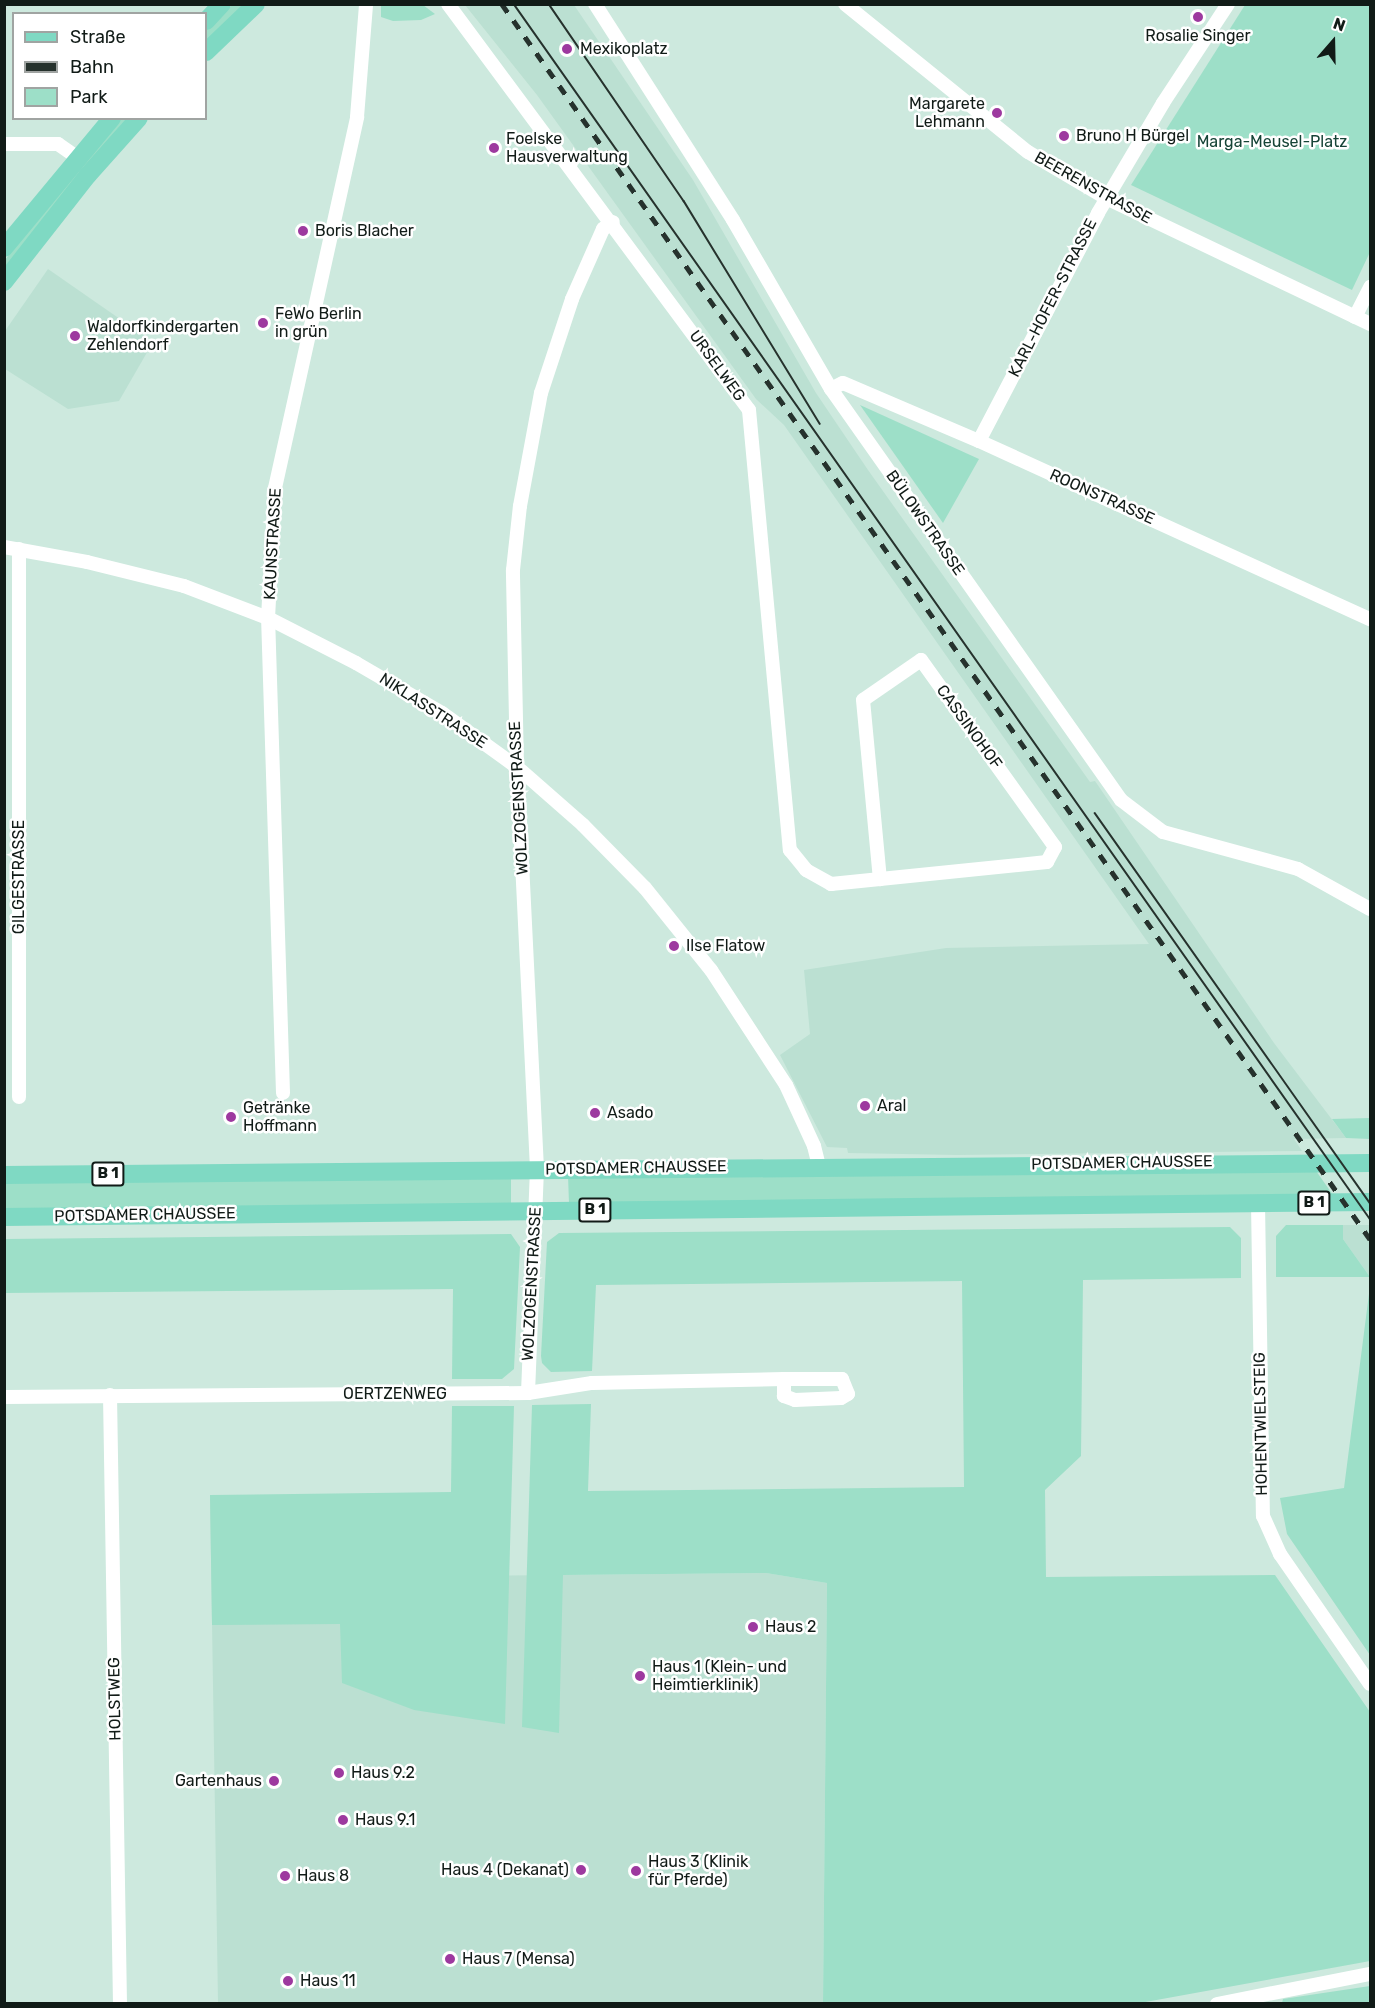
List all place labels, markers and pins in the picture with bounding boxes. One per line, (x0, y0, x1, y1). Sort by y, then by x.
marker: Rosalie Singer (1191, 10, 1205, 24)
place label: Rosalie Singer (1145, 26, 1251, 46)
place label: Mexikoplatz (580, 39, 668, 59)
marker: Mexikoplatz (558, 40, 576, 58)
place label: Margarete Lehmann (909, 94, 985, 132)
marker: Margarete Lehmann (990, 106, 1004, 120)
place label: Bruno H Bürgel (1076, 126, 1189, 146)
place label: Foelske Hausverwaltung (506, 129, 628, 167)
marker: Bruno H Bürgel (1057, 129, 1071, 143)
marker: Foelske Hausverwaltung (487, 141, 501, 155)
place label: Boris Blacher (315, 221, 414, 241)
marker: Boris Blacher (296, 224, 310, 238)
place label: FeWo Berlin in grün (275, 304, 362, 342)
marker: FeWo Berlin in grün (256, 316, 270, 330)
place label: Waldorfkindergarten Zehlendorf (87, 317, 239, 355)
marker: Waldorfkindergarten Zehlendorf (68, 329, 82, 343)
place label: Ilse Flatow (686, 936, 765, 956)
marker: Ilse Flatow (667, 939, 681, 953)
place label: Aral (877, 1096, 906, 1116)
place label: Getränke Hoffmann (243, 1098, 317, 1136)
marker: Aral (858, 1099, 872, 1113)
place label: Asado (607, 1103, 653, 1123)
marker: Asado (588, 1106, 602, 1120)
marker: Getränke Hoffmann (224, 1110, 238, 1124)
place label: Haus 2 (765, 1617, 816, 1637)
marker: Haus 2 (746, 1620, 760, 1634)
place label: Haus 1 (Klein- und Heimtierklinik) (652, 1657, 787, 1695)
marker: Haus 1 (Klein- und Heimtierklinik) (633, 1669, 647, 1683)
place label: Haus 9.2 (351, 1763, 415, 1783)
marker: Haus 9.2 (332, 1766, 346, 1780)
place label: Gartenhaus (175, 1771, 262, 1791)
marker: Gartenhaus (267, 1774, 281, 1788)
place label: Haus 9.1 (355, 1810, 415, 1830)
marker: Haus 9.1 (336, 1813, 350, 1827)
place label: Haus 3 (Klinik für Pferde) (648, 1852, 748, 1890)
place label: Haus 4 (Dekanat) (441, 1860, 569, 1880)
marker: Haus 4 (Dekanat) (574, 1863, 588, 1877)
marker: Haus 3 (Klinik für Pferde) (629, 1864, 643, 1878)
place label: Haus 8 (297, 1866, 349, 1886)
marker: Haus 8 (278, 1869, 292, 1883)
place label: Haus 7 (Mensa) (462, 1949, 575, 1969)
marker: Haus 7 (Mensa) (443, 1952, 457, 1966)
place label: Haus 11 (300, 1971, 356, 1991)
marker: Haus 11 (281, 1974, 295, 1988)

